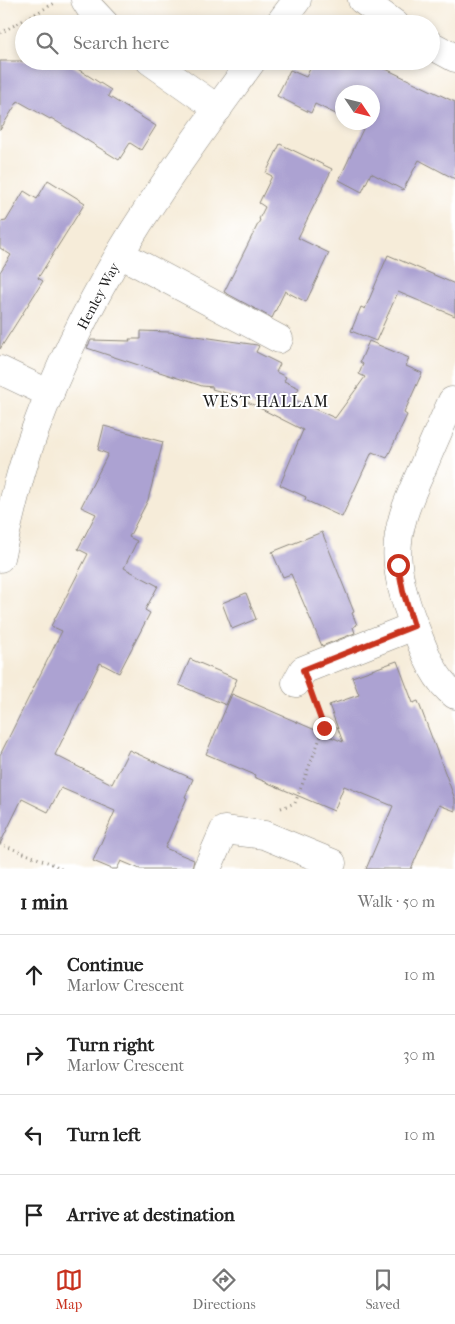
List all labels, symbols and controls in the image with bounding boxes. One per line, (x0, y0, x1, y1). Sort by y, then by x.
search box (15, 15, 440, 70)
icon: search (33, 29, 61, 57)
text: Search here (73, 32, 169, 54)
north arrow (335, 85, 380, 130)
street label: Henley Way (74, 259, 123, 333)
district label: WEST HALLAM (202, 392, 329, 411)
route start (387, 554, 410, 577)
route end (313, 717, 336, 740)
text: 1 min (20, 890, 68, 914)
text: Walk · 50 m (358, 892, 435, 911)
text: Continue (67, 954, 143, 976)
icon: ahead (20, 961, 48, 989)
text: 10 m (404, 965, 435, 984)
text: Marlow Crescent (67, 976, 184, 995)
text: Turn right (67, 1034, 154, 1056)
icon: right (20, 1041, 48, 1069)
text: 30 m (403, 1045, 435, 1064)
text: Marlow Crescent (67, 1056, 184, 1075)
icon: left (20, 1121, 48, 1149)
text: Turn left (67, 1124, 141, 1146)
text: 10 m (404, 1125, 435, 1144)
icon: arrive (20, 1201, 48, 1229)
text: Arrive at destination (67, 1204, 235, 1226)
tab: Map (55, 1266, 83, 1313)
tab: Directions (193, 1266, 256, 1313)
tab: Saved (365, 1266, 400, 1313)

